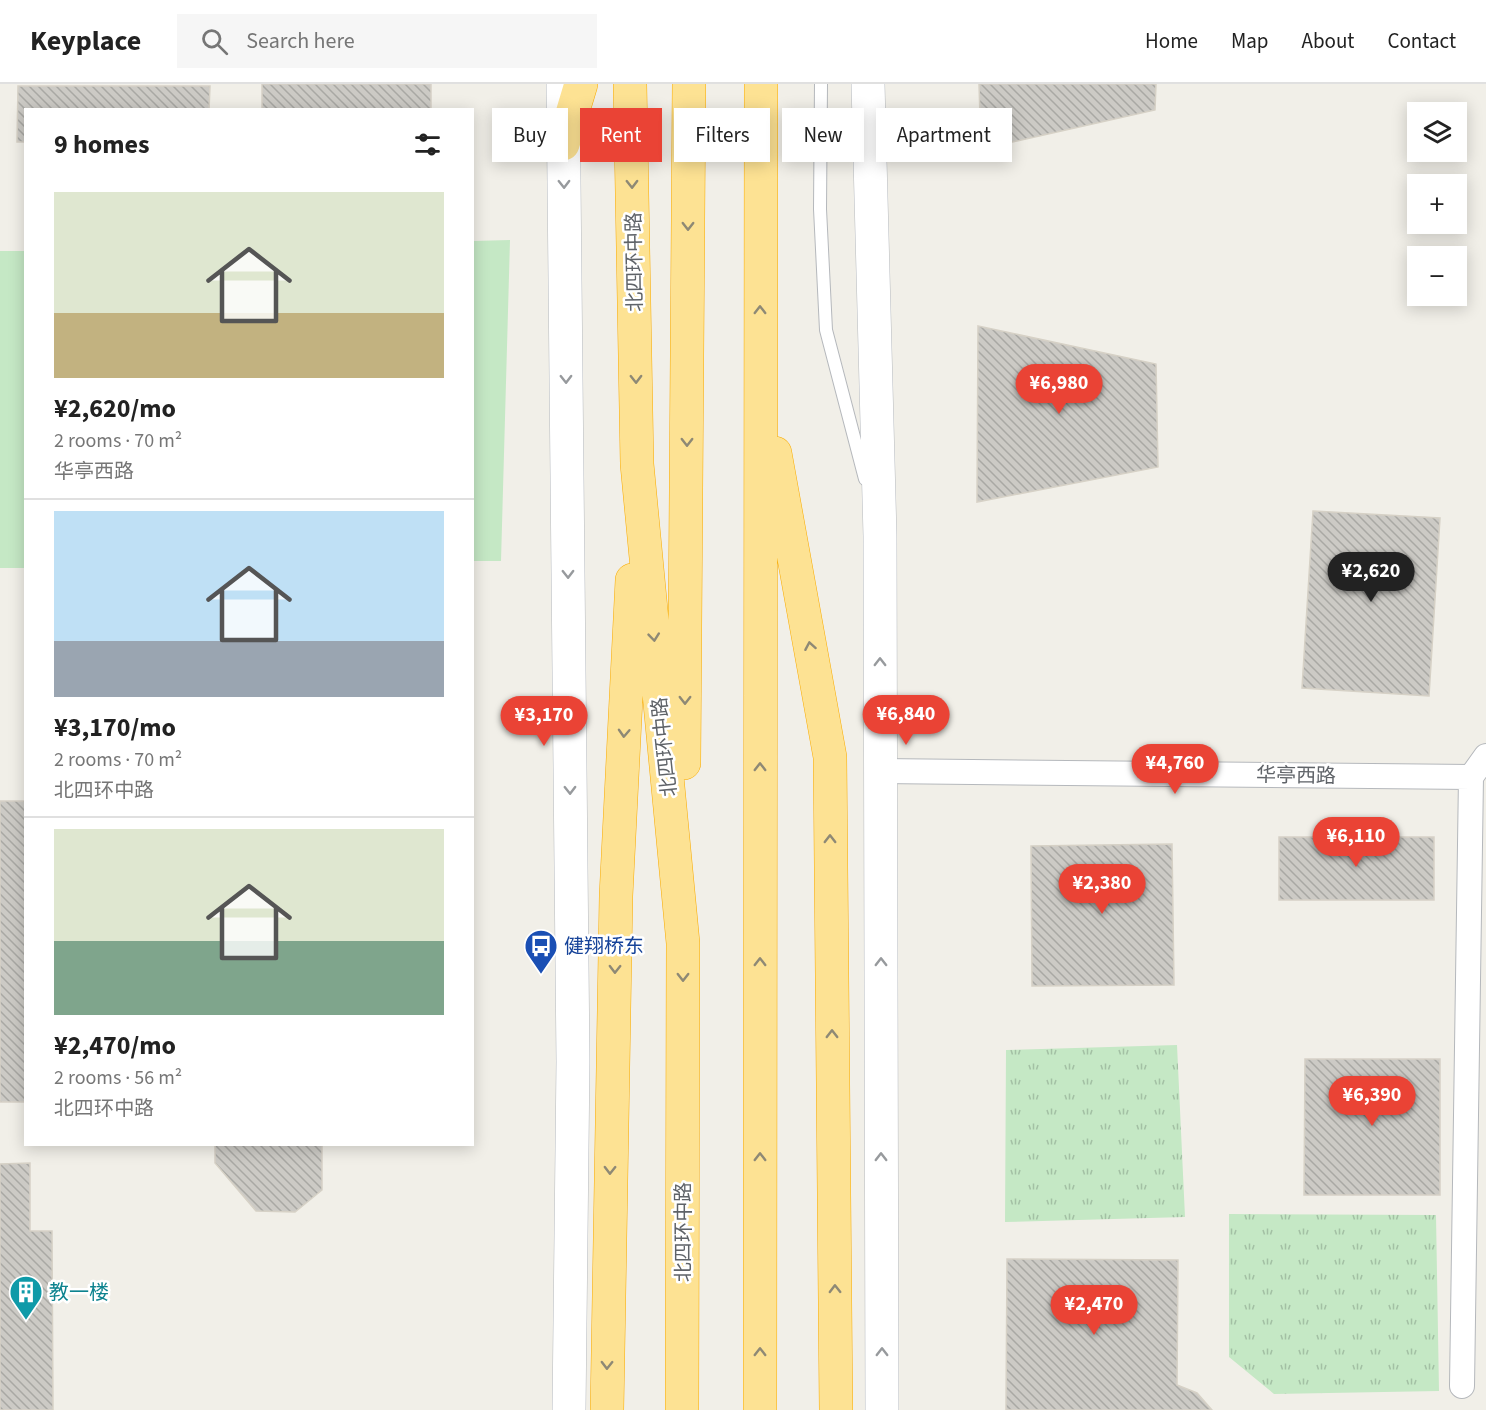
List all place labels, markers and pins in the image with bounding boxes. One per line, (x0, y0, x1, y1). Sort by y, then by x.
pin: ¥6,980 (1010, 364, 1108, 415)
pin: ¥2,620 (1322, 552, 1420, 603)
pin: ¥6,840 (857, 695, 955, 746)
pin: ¥3,170 (495, 696, 593, 747)
pin: ¥4,760 (1126, 744, 1224, 795)
pin: ¥6,110 (1307, 817, 1405, 868)
pin: ¥2,380 (1053, 864, 1151, 915)
bus stop icon: 健翔桥东 (523, 928, 559, 975)
place label: 健翔桥东 (564, 933, 644, 961)
pin: ¥6,390 (1323, 1076, 1421, 1127)
building icon: 教一楼 (8, 1274, 44, 1321)
place label: 教一楼 (49, 1279, 109, 1307)
pin: ¥2,470 (1045, 1285, 1143, 1336)

